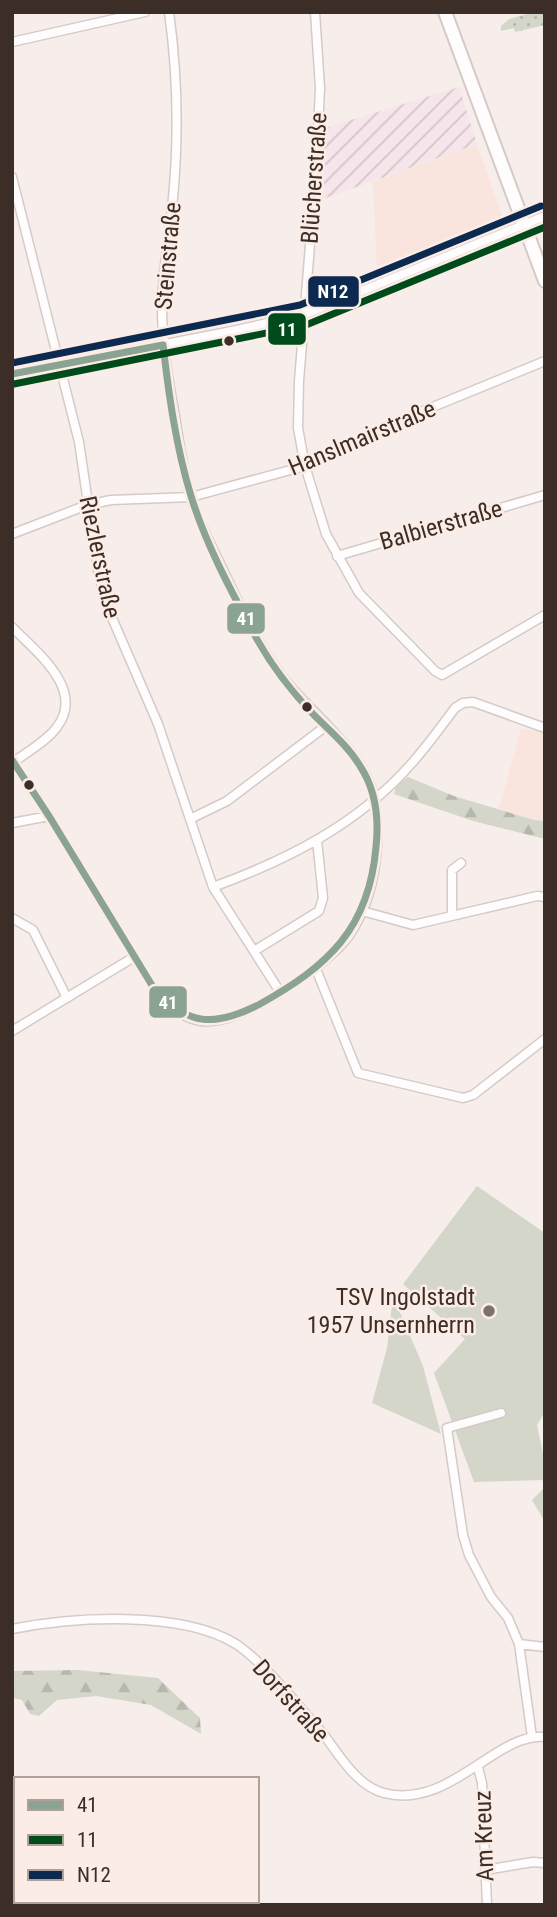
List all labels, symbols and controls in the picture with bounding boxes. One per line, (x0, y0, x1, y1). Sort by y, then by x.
street label: Blücherstraße (295, 111, 333, 245)
street label: Steinstraße (149, 201, 187, 311)
line badge: N12 (307, 275, 360, 308)
text: N12 (318, 280, 348, 303)
line badge: 11 (267, 312, 307, 346)
text: 11 (277, 318, 297, 341)
unlabelled marker (222, 334, 236, 348)
street label: Hanslmairstraße (284, 394, 440, 482)
street label: Riezlerstraße (73, 493, 127, 621)
street label: Balbierstraße (376, 494, 506, 556)
line badge: 41 (226, 602, 266, 635)
text: 41 (236, 607, 256, 630)
unlabelled marker (300, 700, 314, 714)
unlabelled marker (22, 778, 36, 792)
line badge: 41 (148, 985, 188, 1019)
text: 41 (158, 991, 178, 1014)
place label: TSV Ingolstadt 1957 Unsernherrn (307, 1283, 475, 1339)
marker: TSV Ingolstadt 1957 Unsernherrn (481, 1303, 497, 1319)
street label: Dorfstraße (247, 1654, 335, 1748)
legend (14, 1777, 259, 1903)
street label: Am Kreuz (468, 1790, 500, 1882)
text: 41 (77, 1793, 98, 1817)
text: 11 (77, 1828, 98, 1852)
text: N12 (77, 1863, 111, 1887)

